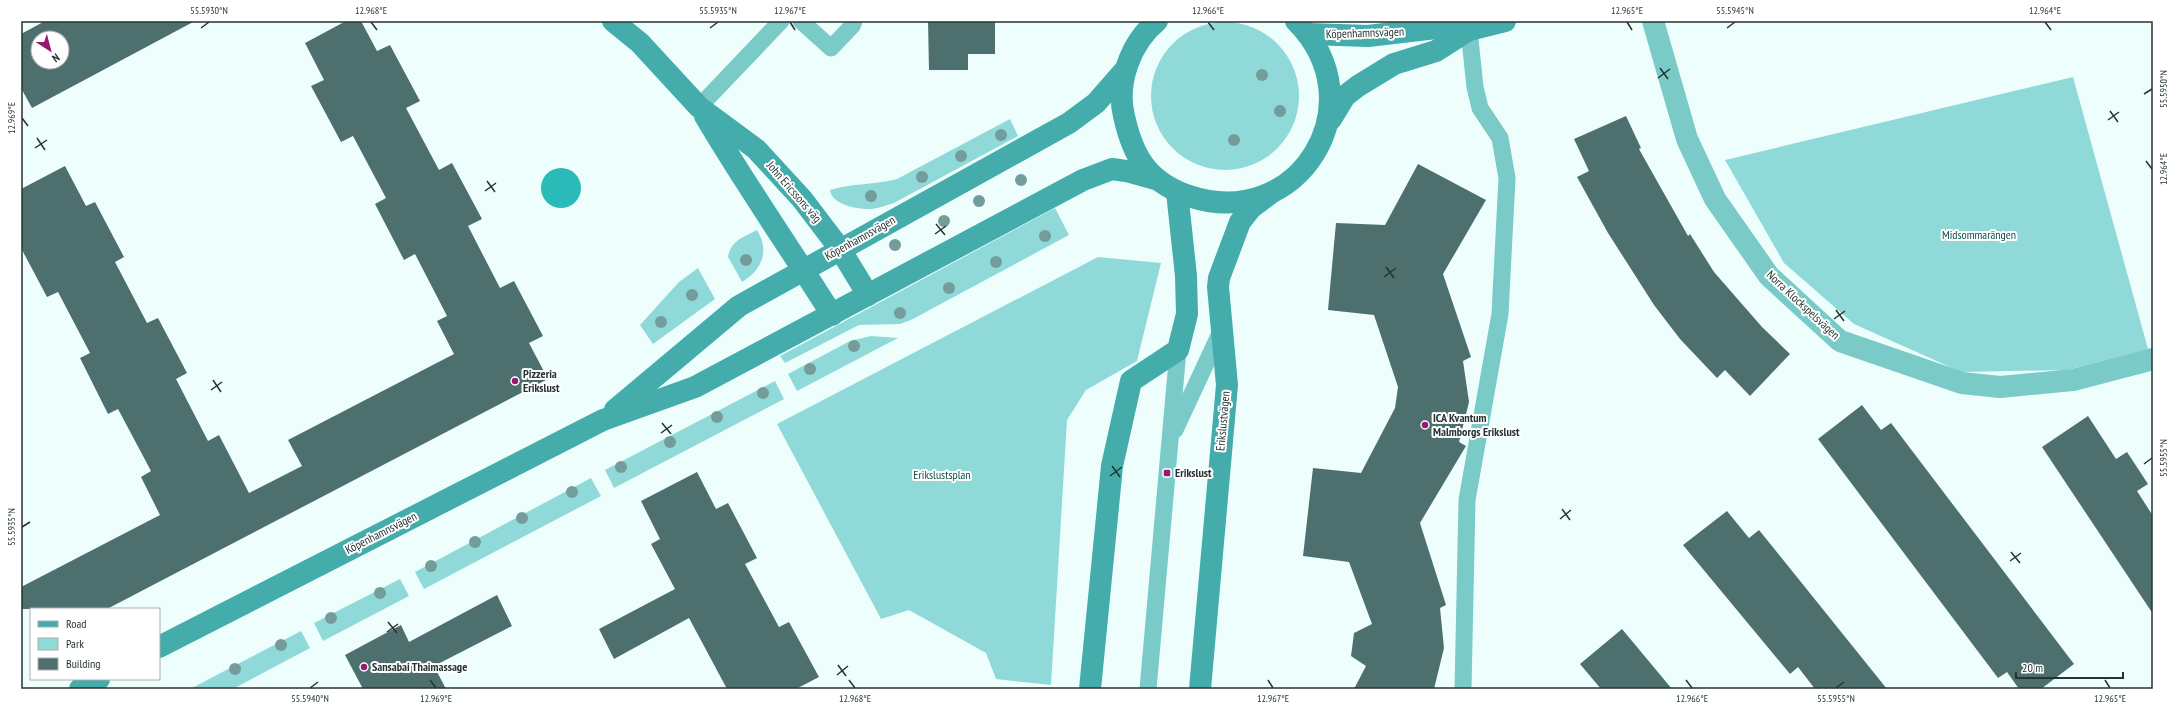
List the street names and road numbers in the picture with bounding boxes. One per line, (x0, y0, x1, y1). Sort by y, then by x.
street label: Köpenhamnsvägen (1326, 24, 1404, 41)
street label: John Ericssons väg (763, 157, 825, 225)
street label: Köpenhamnsvägen (822, 212, 898, 263)
street label: Norra Klockspelsvägen (1764, 267, 1843, 342)
street label: Erikslustvägen (1212, 390, 1233, 451)
street label: Köpenhamnsvägen (343, 508, 419, 557)

